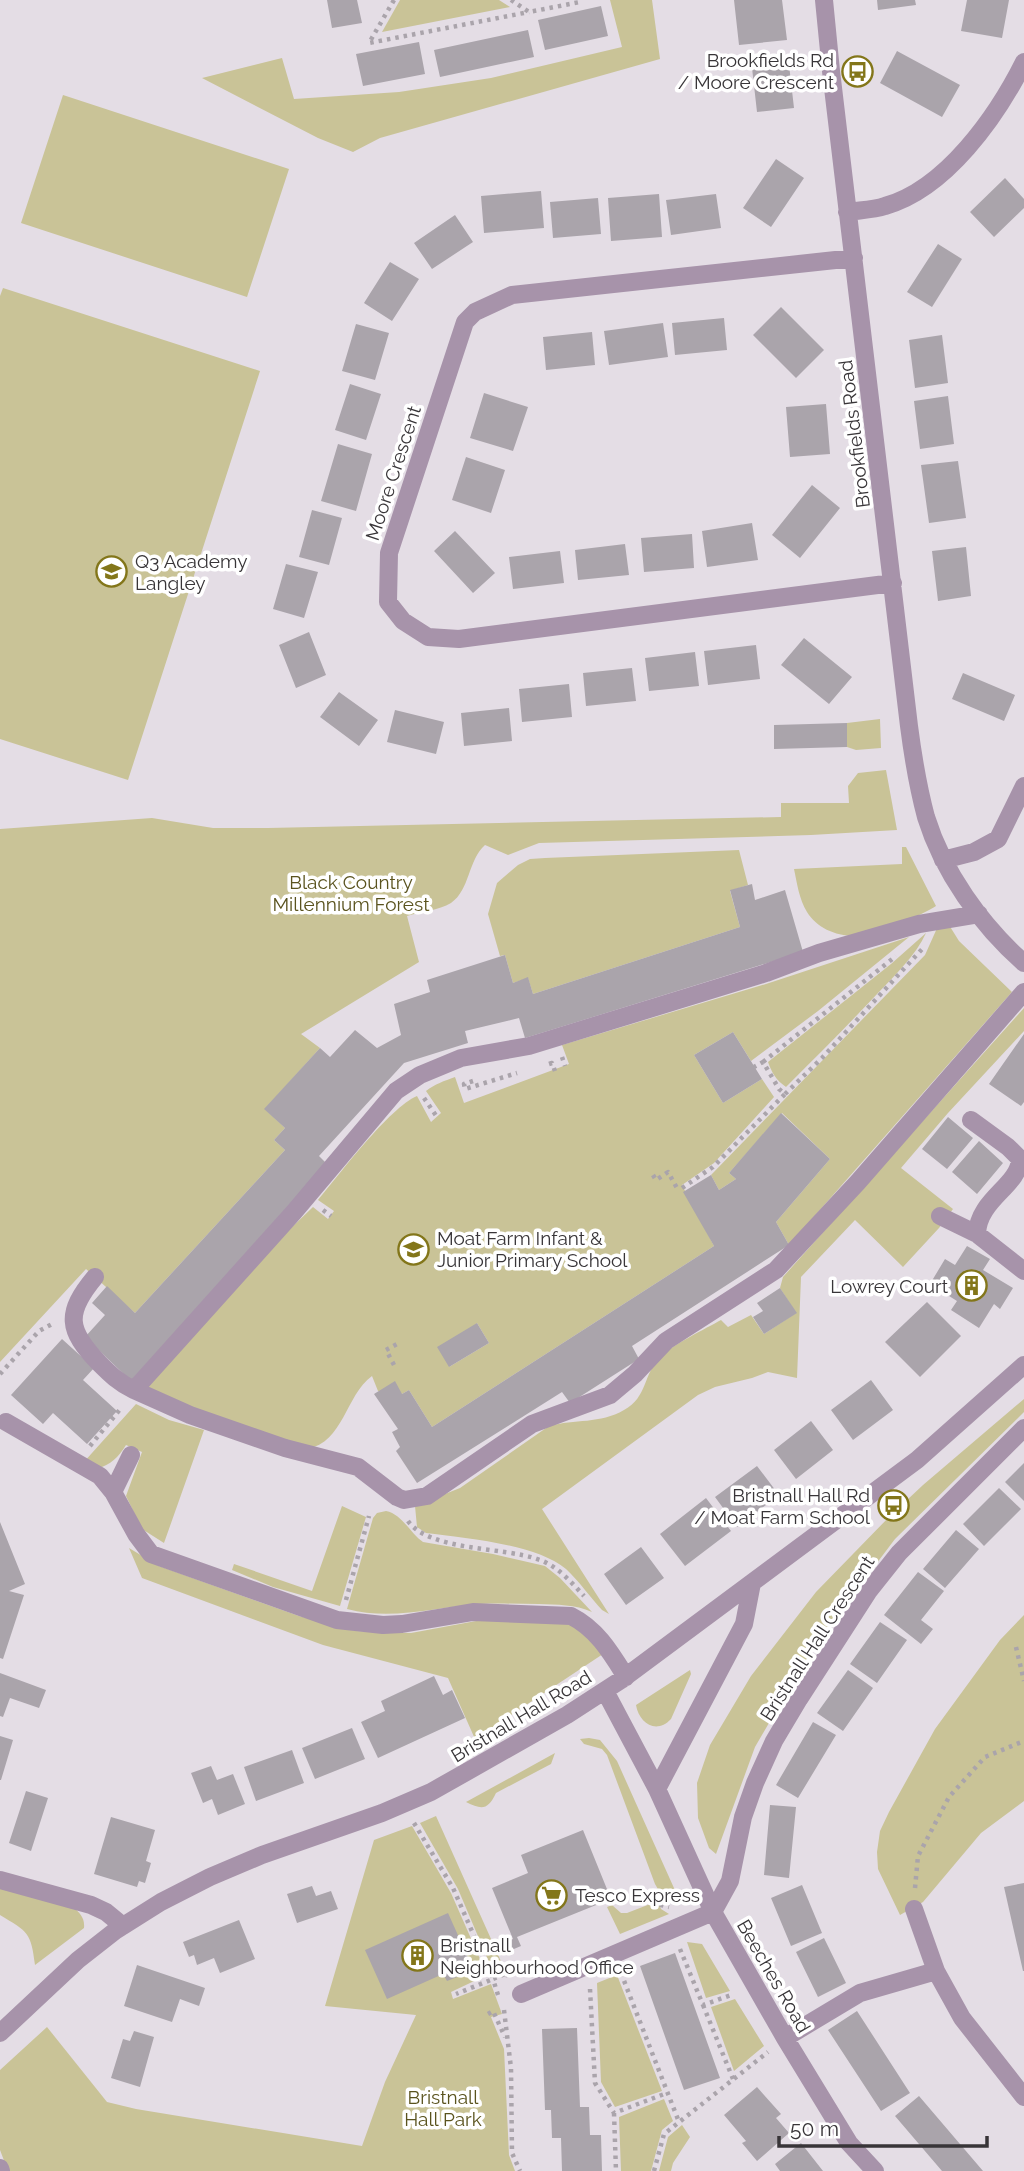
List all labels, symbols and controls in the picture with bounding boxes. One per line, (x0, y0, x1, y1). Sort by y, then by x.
place label: Brookfields Rd / Moore Crescent (678, 49, 835, 93)
bus stop icon: Brookfields Rd / Moore Crescent (840, 54, 874, 88)
street label: Brookfields Road (834, 359, 874, 509)
street label: Moore Crescent (361, 402, 425, 543)
place label: Q3 Academy Langley (135, 550, 248, 594)
school or university icon: Q3 Academy Langley (95, 555, 129, 589)
park label: Black Country Millennium Forest (272, 871, 430, 915)
place label: Moat Farm Infant & Junior Primary School (437, 1227, 628, 1271)
school or university icon: Moat Farm Infant & Junior Primary School (397, 1232, 431, 1266)
building icon: Lowrey Court (954, 1269, 988, 1303)
place label: Lowrey Court (830, 1275, 949, 1297)
place label: Bristnall Hall Rd / Moat Farm School (694, 1484, 871, 1528)
bus stop icon: Bristnall Hall Rd / Moat Farm School (876, 1489, 910, 1523)
street label: Bristnall Hall Crescent (755, 1551, 879, 1725)
street label: Bristnall Hall Road (447, 1665, 595, 1767)
supermarket icon: Tesco Express (535, 1878, 569, 1912)
place label: Tesco Express (575, 1884, 700, 1906)
street label: Beeches Road (733, 1915, 815, 2037)
place label: Bristnall Neighbourhood Office (440, 1934, 634, 1978)
building icon: Bristnall Neighbourhood Office (400, 1939, 434, 1973)
park label: Bristnall Hall Park (404, 2086, 482, 2130)
scale bar (779, 2104, 987, 2148)
text: 50 m (790, 2116, 839, 2141)

